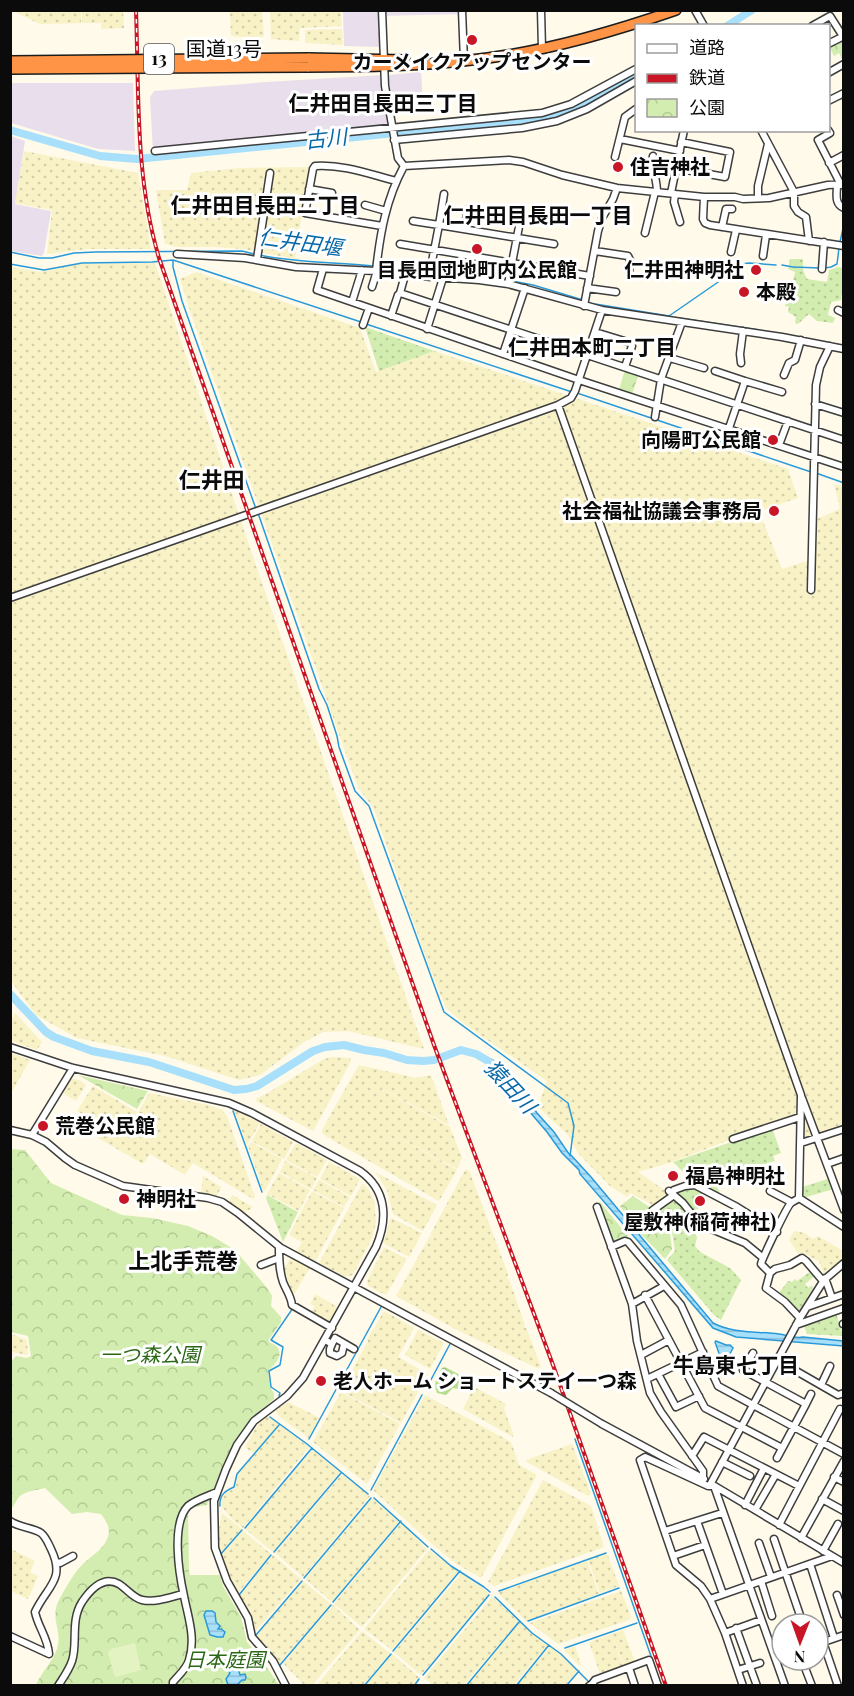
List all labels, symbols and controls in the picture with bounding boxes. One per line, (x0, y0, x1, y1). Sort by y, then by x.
legend (635, 24, 830, 132)
marker: カーメイクアップセンター (465, 33, 479, 47)
street label: 国道13号 (186, 34, 262, 61)
text: 道路 (689, 35, 725, 59)
road number: 13 (144, 44, 174, 74)
place label: カーメイクアップセンター (353, 47, 591, 74)
text: 鉄道 (689, 65, 725, 89)
district label: 仁井田目長田三丁目 (289, 88, 478, 116)
text: 公園 (689, 95, 725, 119)
water label: 古川 (303, 121, 350, 153)
place label: 住吉神社 (630, 152, 710, 179)
marker: 住吉神社 (611, 160, 625, 174)
district label: 仁井田目長田二丁目 (171, 190, 360, 218)
district label: 仁井田目長田一丁目 (444, 200, 633, 228)
water label: 仁井田堰 (257, 221, 348, 261)
marker: 目長田団地町内公民館 (470, 242, 484, 256)
place label: 目長田団地町内公民館 (377, 255, 577, 282)
place label: 仁井田神明社 (624, 255, 744, 282)
marker: 仁井田神明社 (749, 263, 763, 277)
place label: 本殿 (756, 277, 796, 304)
marker: 本殿 (737, 285, 751, 299)
district label: 仁井田本町二丁目 (508, 332, 676, 360)
place label: 向陽町公民館 (641, 425, 761, 452)
marker: 向陽町公民館 (766, 433, 780, 447)
district label: 仁井田 (179, 464, 245, 494)
place label: 社会福祉協議会事務局 (562, 496, 762, 523)
marker: 社会福祉協議会事務局 (767, 504, 781, 518)
water label: 猿田川 (480, 1053, 545, 1120)
place label: 荒巻公民館 (55, 1111, 155, 1138)
marker: 荒巻公民館 (36, 1119, 50, 1133)
place label: 福島神明社 (685, 1161, 785, 1188)
marker: 福島神明社 (666, 1169, 680, 1183)
place label: 神明社 (136, 1184, 196, 1211)
marker: 神明社 (117, 1192, 131, 1206)
marker: 屋敷神(稲荷神社) (693, 1194, 707, 1208)
place label: 屋敷神(稲荷神社) (624, 1207, 776, 1234)
district label: 上北手荒巻 (128, 1245, 238, 1275)
park label: 一つ森公園 (100, 1340, 203, 1367)
district label: 牛島東七丁目 (673, 1350, 799, 1378)
place label: 老人ホーム ショートステイ一つ森 (333, 1366, 637, 1393)
marker: 老人ホーム ショートステイ一つ森 (314, 1374, 328, 1388)
north arrow (770, 1612, 830, 1672)
park label: 日本庭園 (185, 1645, 268, 1672)
text: N (793, 1647, 806, 1668)

